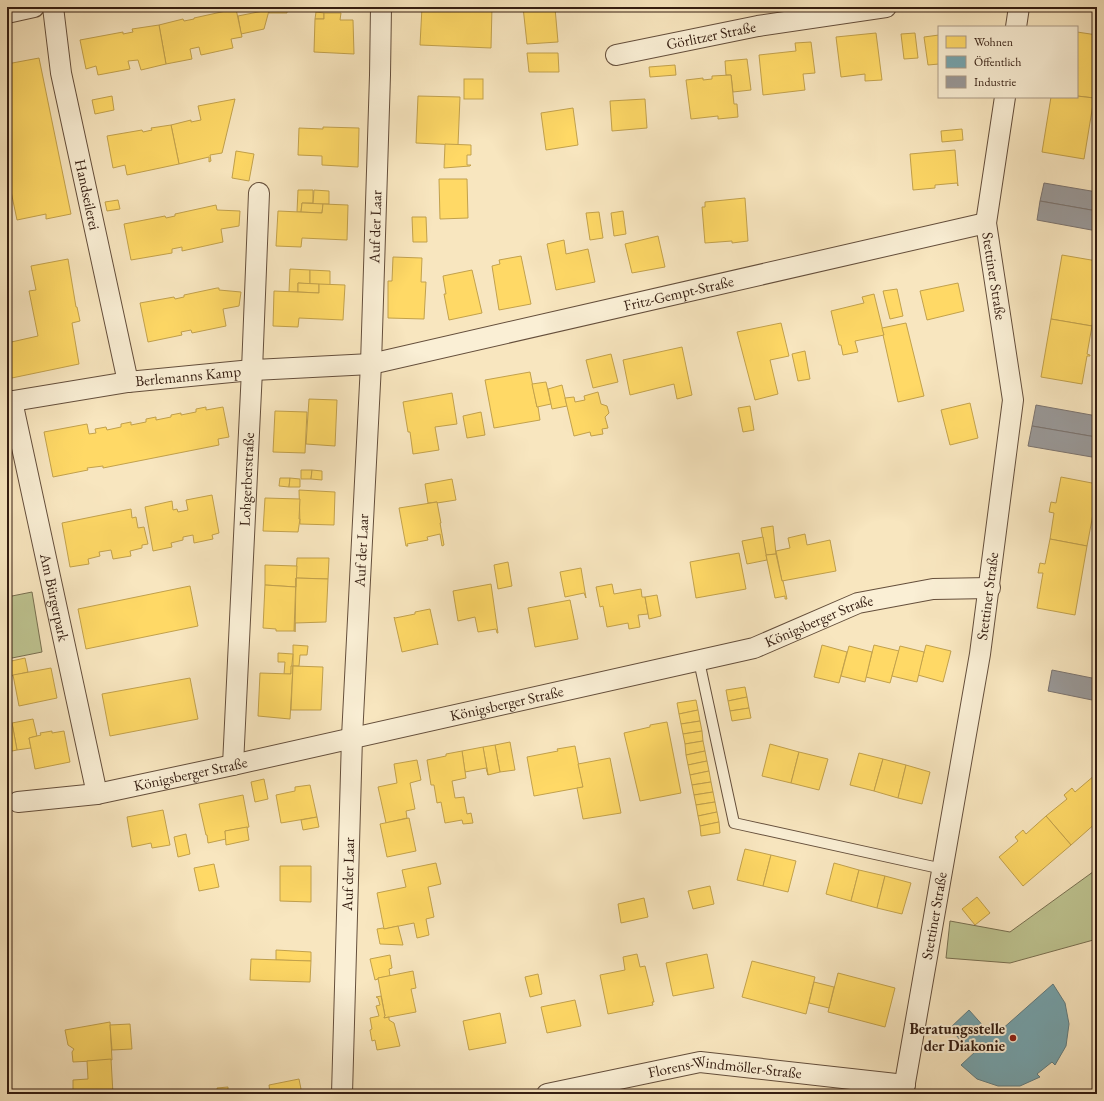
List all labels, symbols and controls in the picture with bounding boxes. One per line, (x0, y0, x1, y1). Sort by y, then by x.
street label: Görlitzer Straße (664, 17, 758, 54)
legend (938, 26, 1078, 98)
text: Wohnen (974, 34, 1014, 50)
text: Öffentlich (974, 54, 1021, 70)
text: Industrie (974, 74, 1016, 90)
street label: Handseilerei (71, 157, 105, 232)
street label: Auf der Laar (364, 190, 385, 265)
street label: Stettiner Straße (978, 231, 1011, 321)
street label: Fritz-Gempt-Straße (622, 271, 735, 315)
street label: Berlemanns Kamp (134, 361, 242, 390)
street label: Lohgerberstraße (235, 432, 258, 527)
street label: Auf der Laar (350, 513, 372, 588)
street label: Am Bürgerpark (36, 550, 74, 644)
street label: Stettiner Straße (972, 551, 1002, 641)
street label: Königsberger Straße (762, 590, 875, 651)
street label: Königsberger Straße (448, 681, 565, 725)
street label: Königsberger Straße (132, 752, 249, 795)
street label: Auf der Laar (337, 837, 358, 912)
street label: Stettiner Straße (917, 870, 951, 961)
place label: Beratungsstelle der Diakonie (909, 1019, 1005, 1055)
marker: Beratungsstelle der Diakonie (1008, 1033, 1018, 1043)
street label: Florens-Windmöller-Straße (646, 1051, 803, 1082)

